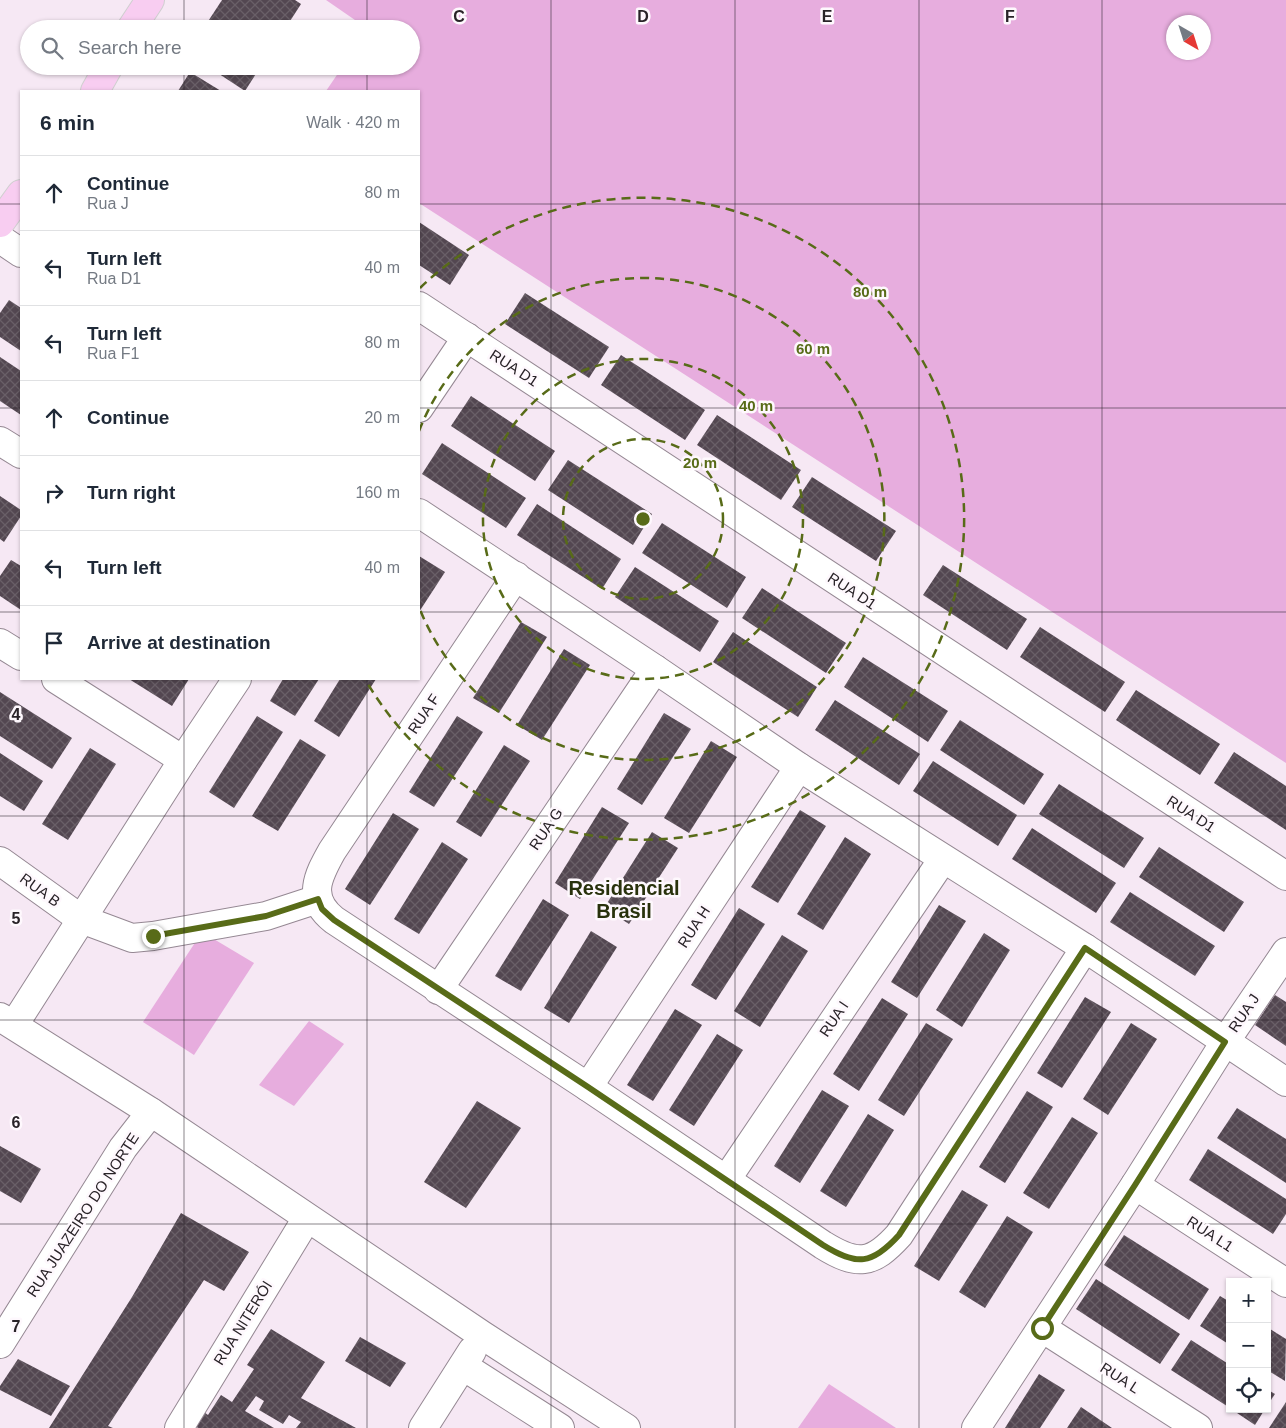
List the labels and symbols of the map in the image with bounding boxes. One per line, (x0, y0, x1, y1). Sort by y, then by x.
text: C (453, 8, 465, 25)
text: D (637, 8, 649, 25)
text: E (822, 8, 833, 25)
text: F (1005, 8, 1015, 25)
north arrow (1166, 15, 1211, 60)
text: 80 m (853, 283, 887, 300)
text: 60 m (796, 340, 830, 357)
street label: RUA D1 (487, 346, 542, 389)
text: 40 m (739, 397, 773, 414)
text: 20 m (683, 454, 717, 471)
centre of rings (634, 510, 652, 528)
street label: RUA D1 (825, 569, 880, 612)
street label: RUA F (404, 691, 443, 737)
text: 4 (12, 706, 21, 723)
street label: RUA D1 (1164, 792, 1219, 835)
street label: RUA G (525, 805, 566, 853)
street label: RUA B (17, 869, 63, 910)
district label: Residencial Brasil (568, 877, 680, 922)
street label: RUA H (674, 903, 713, 951)
text: 5 (12, 910, 21, 927)
route end (142, 925, 165, 948)
street label: RUA J (1225, 990, 1263, 1035)
street label: RUA I (816, 998, 852, 1040)
text: 6 (12, 1114, 21, 1131)
street label: RUA JUAZEIRO DO NORTE (23, 1129, 142, 1300)
street label: RUA L1 (1184, 1212, 1237, 1255)
street label: RUA NITERÓI (210, 1278, 275, 1368)
route start (1031, 1317, 1054, 1340)
text: 7 (12, 1318, 21, 1335)
street label: RUA L (1097, 1359, 1143, 1397)

